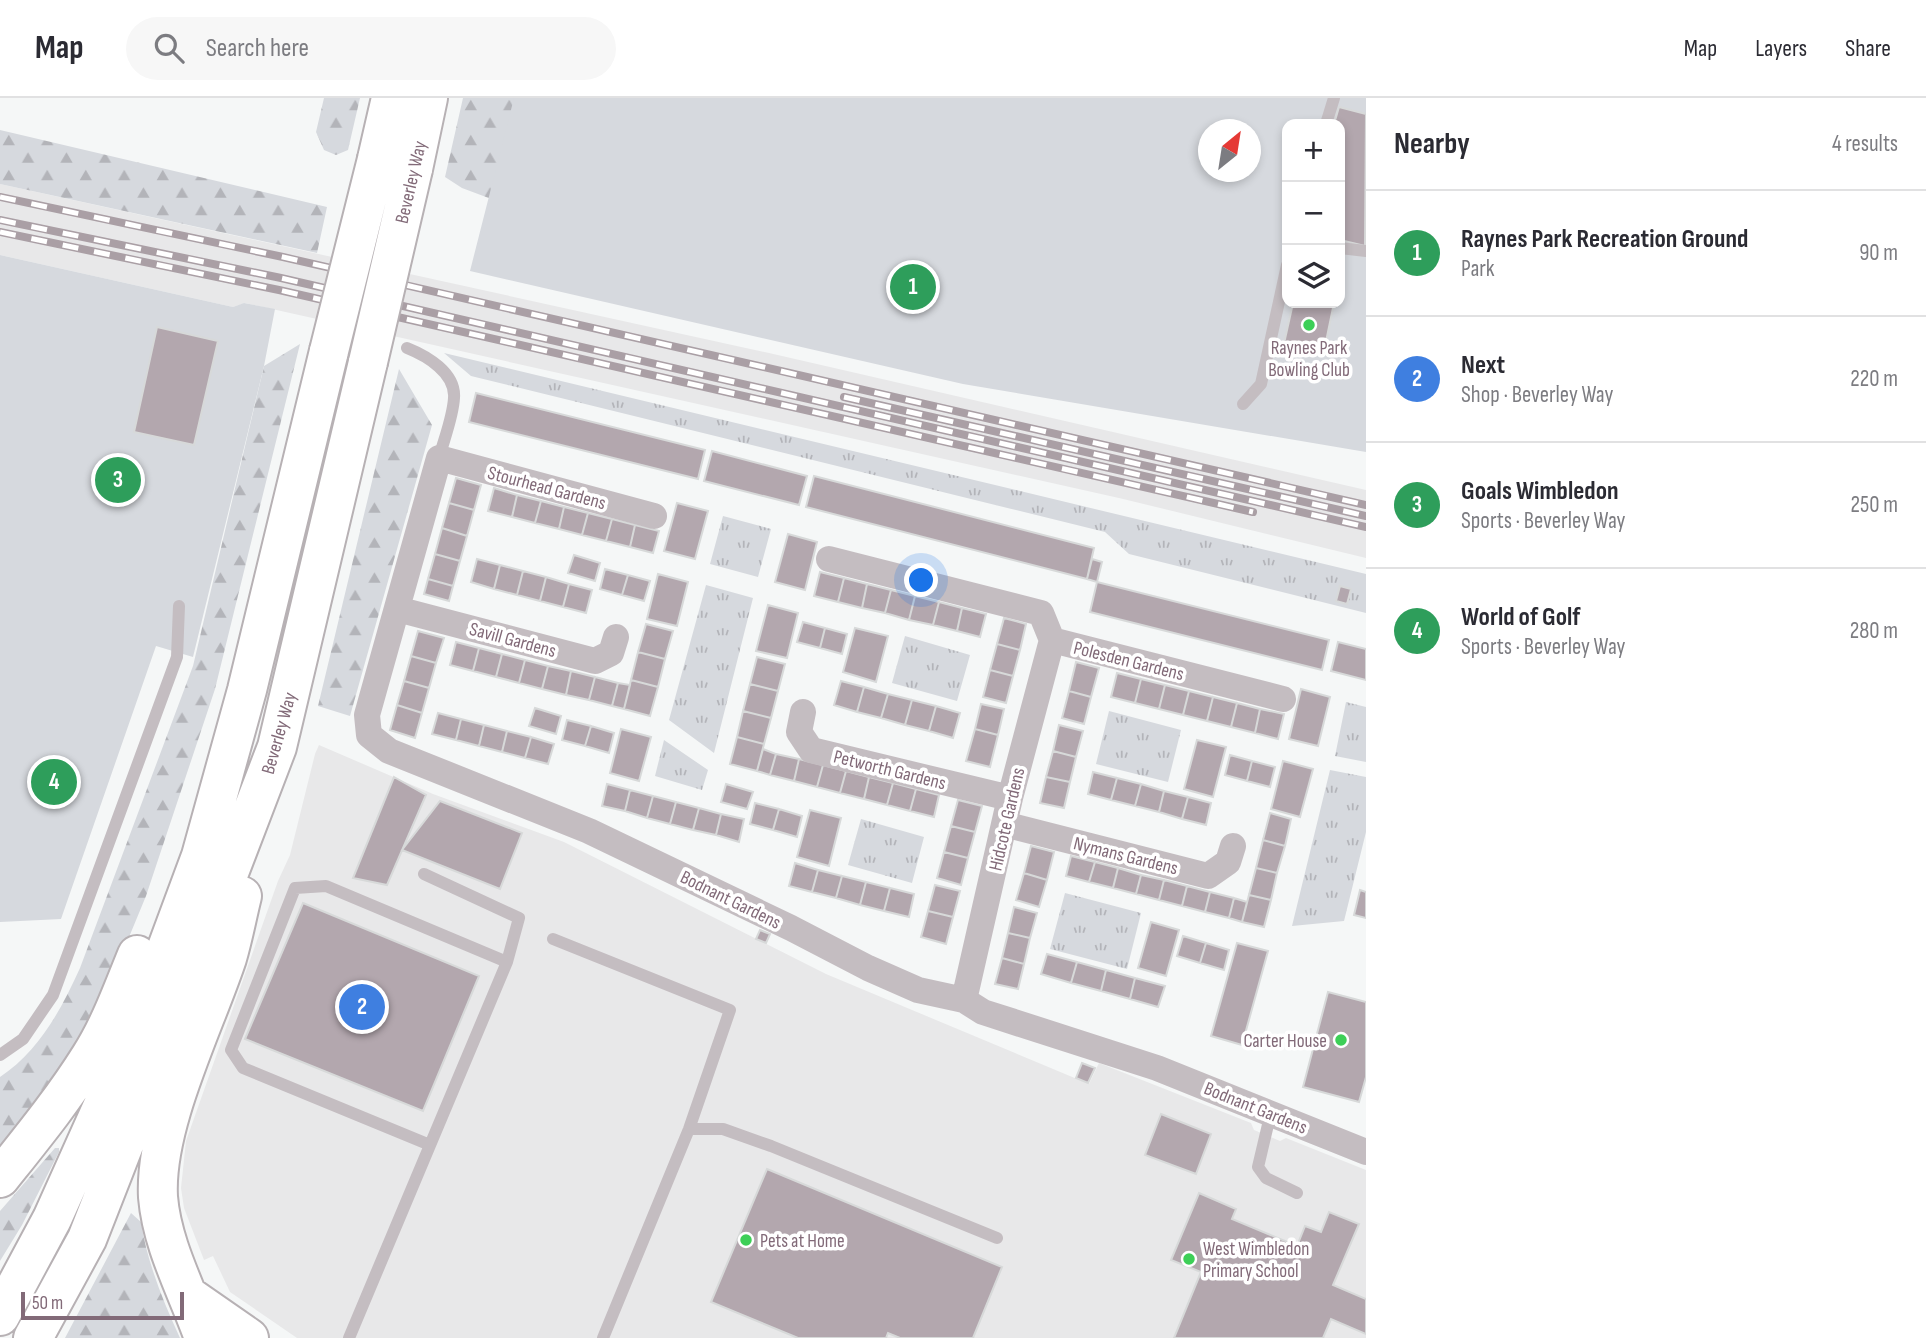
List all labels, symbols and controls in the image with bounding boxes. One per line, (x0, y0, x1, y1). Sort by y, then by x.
search box (126, 17, 616, 80)
text: Map (35, 28, 84, 68)
icon: search (150, 29, 188, 67)
text: Search here (206, 33, 309, 64)
text: Map (1684, 34, 1717, 63)
text: Layers (1755, 34, 1807, 63)
text: Share (1845, 34, 1891, 63)
north arrow (1198, 119, 1261, 182)
map controls (1282, 119, 1345, 308)
button: + (1282, 119, 1345, 182)
text: Nearby (1394, 126, 1470, 162)
text: 4 results (1832, 130, 1898, 158)
street label: Beverley Way (391, 138, 432, 226)
button: − (1282, 182, 1345, 245)
text: Raynes Park Recreation Ground (1461, 224, 1748, 255)
text: 1 (1412, 239, 1422, 267)
text: 90 m (1859, 239, 1898, 267)
button: layers (1282, 245, 1345, 308)
text: Park (1461, 255, 1495, 283)
pin: 1 (890, 261, 936, 313)
marker: Raynes Park Bowling Club (1301, 317, 1317, 333)
place label: Raynes Park Bowling Club (1268, 337, 1350, 382)
text: Next (1461, 350, 1505, 381)
text: 2 (1412, 365, 1422, 393)
text: 220 m (1850, 365, 1898, 393)
text: Shop · Beverley Way (1461, 381, 1613, 409)
pin: 3 (95, 454, 141, 506)
street label: Stourhead Gardens (485, 462, 608, 515)
text: Goals Wimbledon (1461, 476, 1619, 507)
text: 3 (1412, 491, 1422, 519)
text: 250 m (1851, 491, 1898, 519)
text: Sports · Beverley Way (1461, 507, 1626, 535)
your location (904, 563, 938, 597)
text: World of Golf (1461, 602, 1580, 633)
text: 4 (1412, 617, 1422, 645)
text: 280 m (1850, 617, 1898, 645)
street label: Savill Gardens (467, 618, 559, 663)
text: Sports · Beverley Way (1461, 633, 1626, 661)
street label: Polesden Gardens (1071, 637, 1186, 686)
street label: Beverley Way (257, 689, 302, 777)
street label: Petworth Gardens (831, 745, 948, 796)
pin: 4 (31, 756, 77, 808)
street label: Hidcote Gardens (984, 765, 1031, 873)
street label: Nymans Gardens (1071, 832, 1180, 881)
street label: Bodnant Gardens (676, 866, 785, 935)
pin: 2 (339, 981, 385, 1033)
place label: Carter House (1243, 1030, 1327, 1053)
marker: Carter House (1333, 1032, 1349, 1048)
street label: Bodnant Gardens (1201, 1077, 1311, 1140)
place label: Pets at Home (760, 1230, 845, 1253)
marker: Pets at Home (738, 1232, 754, 1248)
place label: West Wimbledon Primary School (1203, 1238, 1309, 1283)
marker: West Wimbledon Primary School (1181, 1251, 1197, 1267)
scale bar (21, 1289, 184, 1321)
text: 50 m (32, 1292, 63, 1315)

